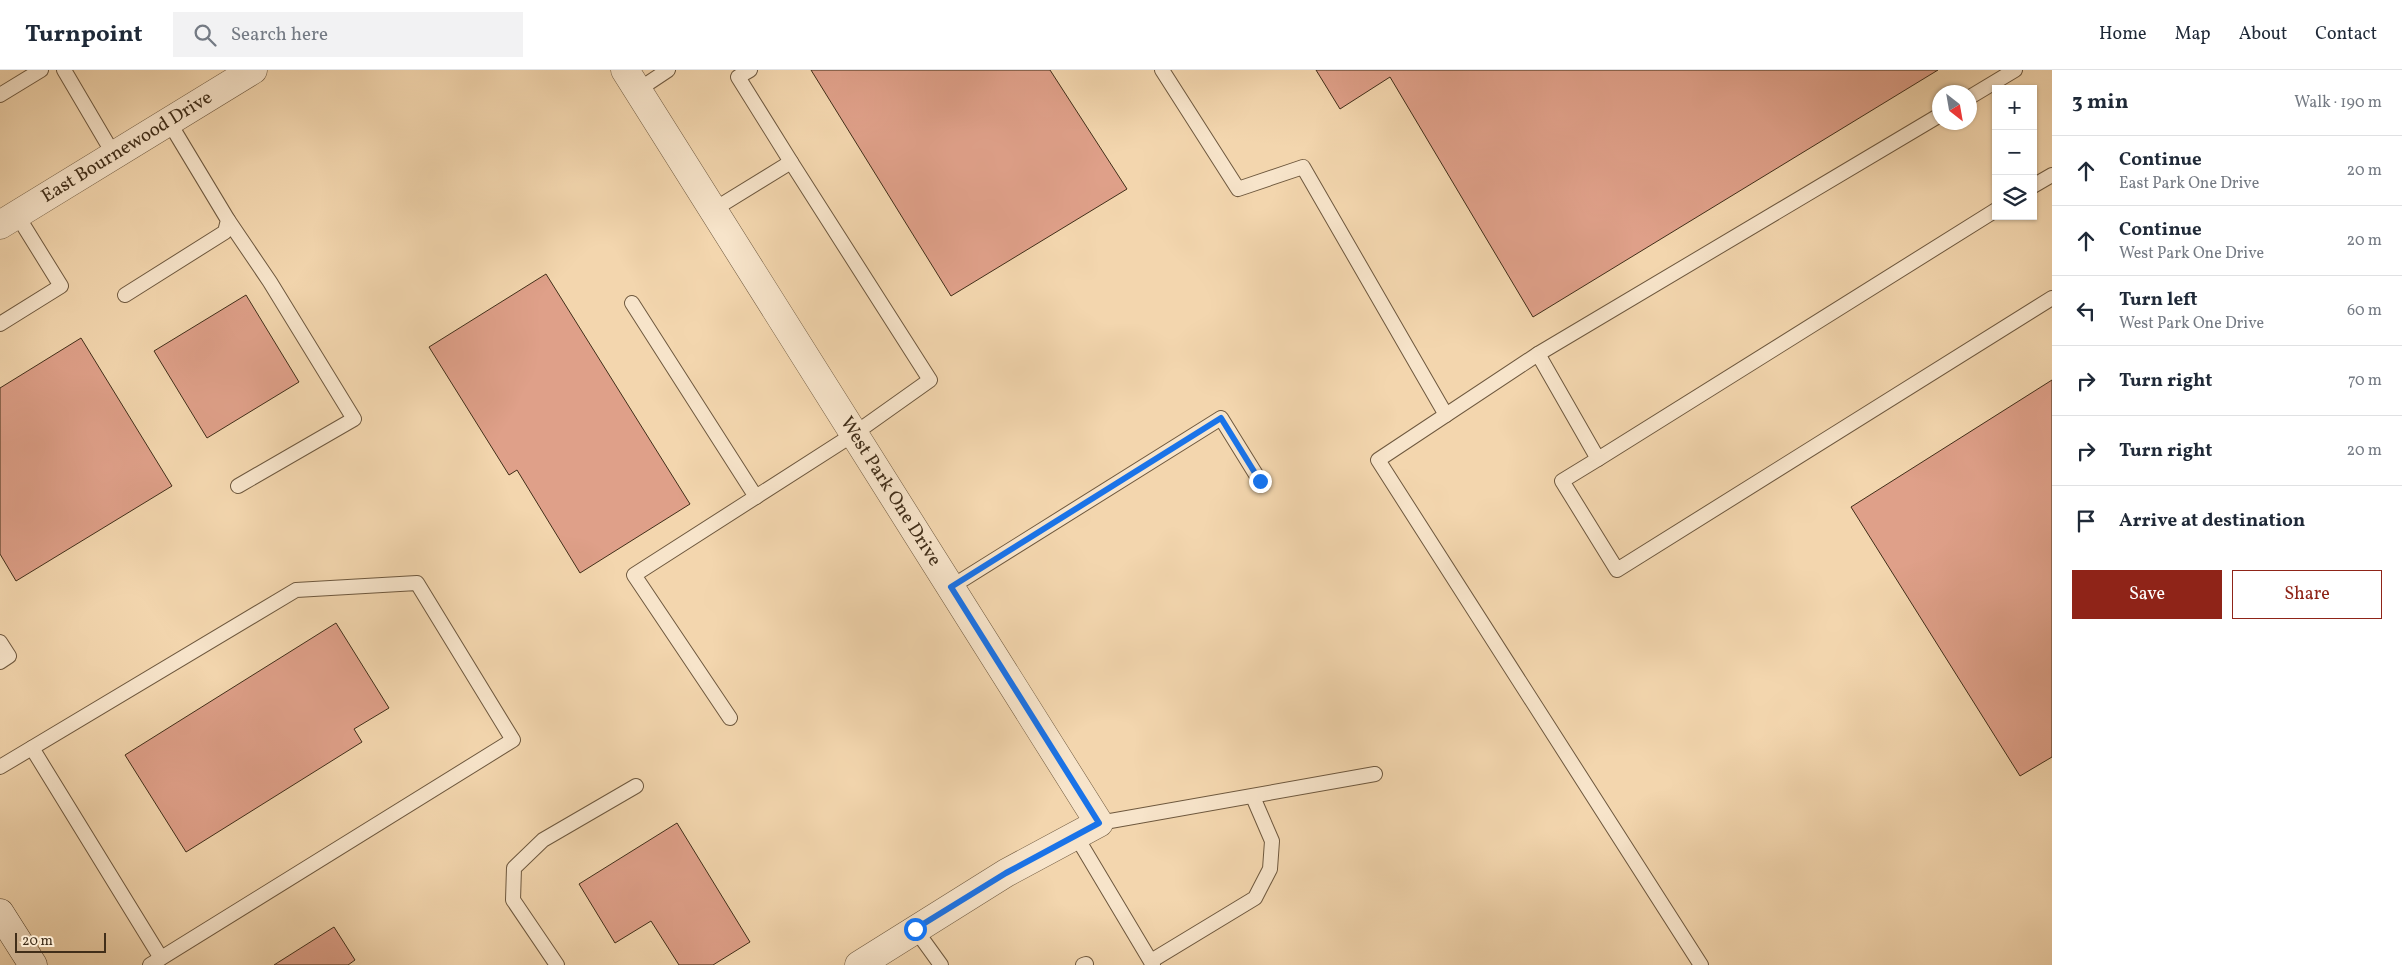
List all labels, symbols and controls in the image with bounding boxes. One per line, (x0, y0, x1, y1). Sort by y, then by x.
search box (173, 12, 523, 57)
text: Turnpoint (25, 18, 143, 52)
icon: search (191, 21, 219, 49)
text: Search here (231, 22, 328, 48)
text: Home (2099, 22, 2147, 47)
text: Map (2175, 22, 2211, 47)
text: About (2239, 22, 2287, 47)
text: Contact (2315, 22, 2377, 47)
street label: East Bournewood Drive (37, 85, 217, 209)
north arrow (1932, 85, 1977, 130)
map controls (1992, 85, 2037, 220)
button: + (1992, 85, 2037, 130)
text: 3 min (2072, 88, 2128, 117)
text: Walk · 190 m (2294, 92, 2382, 114)
button: − (1992, 130, 2037, 175)
text: Continue (2119, 147, 2202, 173)
icon: ahead (2072, 157, 2100, 185)
text: 20 m (2347, 160, 2382, 182)
text: East Park One Drive (2119, 173, 2259, 195)
button: layers (1992, 175, 2037, 220)
text: Continue (2119, 217, 2202, 243)
icon: ahead (2072, 227, 2100, 255)
text: 20 m (2347, 230, 2382, 252)
text: West Park One Drive (2119, 243, 2264, 265)
text: Turn left (2119, 287, 2198, 313)
icon: left (2072, 297, 2100, 325)
text: 60 m (2347, 300, 2382, 322)
text: West Park One Drive (2119, 313, 2264, 335)
icon: right (2072, 367, 2100, 395)
text: Turn right (2119, 368, 2212, 394)
text: 70 m (2348, 370, 2382, 392)
street label: West Park One Drive (833, 412, 947, 571)
icon: right (2072, 437, 2100, 465)
text: Turn right (2119, 438, 2212, 464)
text: 20 m (2347, 440, 2382, 462)
route end (1249, 470, 1272, 493)
icon: arrive (2072, 507, 2100, 535)
text: Arrive at destination (2119, 508, 2305, 534)
button: Save (2072, 570, 2222, 619)
button: Share (2232, 570, 2382, 619)
route start (904, 918, 927, 941)
scale bar (15, 930, 106, 953)
text: 20 m (22, 932, 53, 951)

